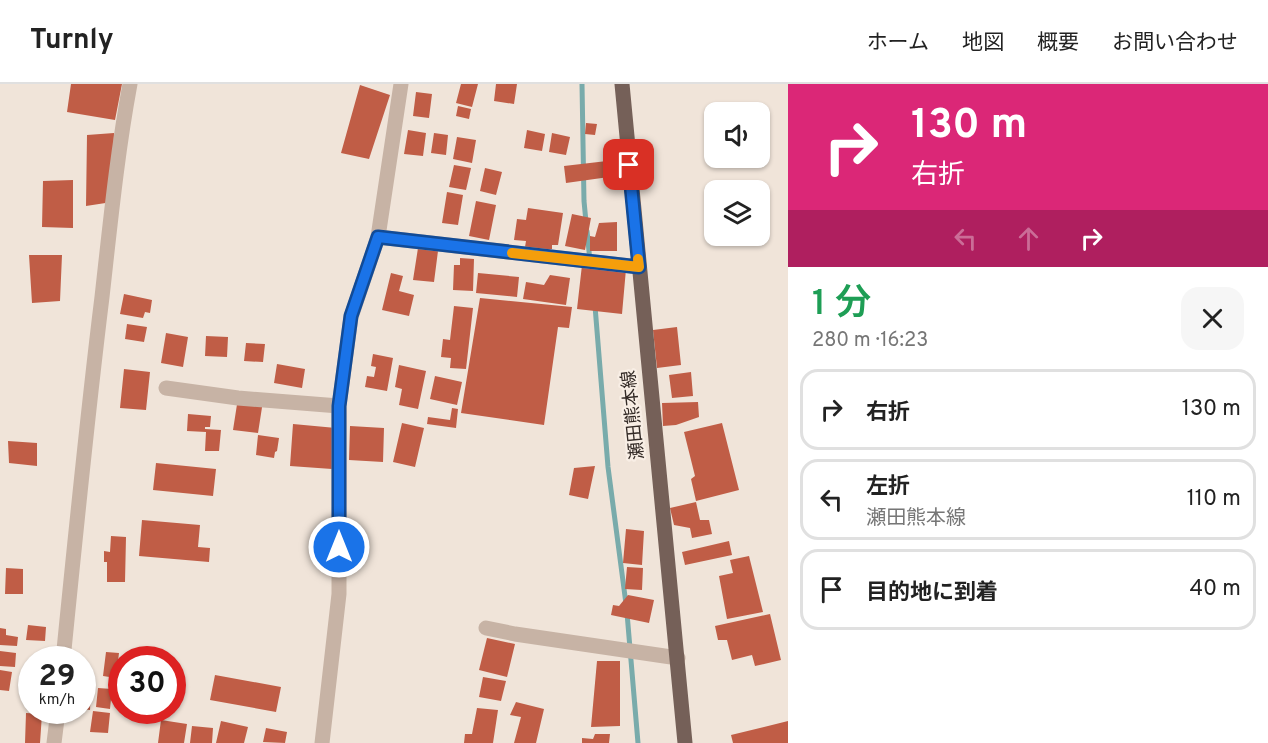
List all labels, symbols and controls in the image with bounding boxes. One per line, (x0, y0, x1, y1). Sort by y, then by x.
text: Turnly (30, 23, 114, 59)
text: ホーム (867, 30, 929, 57)
text: 地図 (962, 30, 1004, 57)
text: 概要 (1037, 30, 1079, 57)
text: お問い合わせ (1112, 30, 1238, 57)
text: 130 m (911, 100, 1027, 153)
map controls (704, 102, 770, 246)
button: sound (704, 102, 770, 168)
icon: right (812, 108, 890, 186)
pin (603, 139, 654, 190)
icon: arrive (612, 148, 645, 181)
text: 右折 (911, 159, 965, 193)
button: layers (704, 180, 770, 246)
icon: left (949, 222, 982, 255)
icon: ahead (1012, 222, 1045, 255)
icon: right (1075, 222, 1108, 255)
text: 1 分 (812, 282, 871, 328)
button: close (1181, 287, 1244, 350)
text: 280 m · 16:23 (812, 328, 928, 354)
street label: 瀬田熊本線 (618, 369, 650, 461)
icon: right (815, 393, 848, 426)
text: 130 m (1182, 396, 1241, 423)
text: 右折 (866, 400, 910, 427)
text: 左折 (866, 474, 910, 501)
icon: left (815, 483, 848, 516)
text: 110 m (1187, 486, 1241, 513)
text: 瀬田熊本線 (866, 506, 966, 532)
position arrow (307, 515, 371, 579)
icon: arrive (815, 573, 848, 606)
text: 40 m (1189, 576, 1241, 603)
text: 目的地に到着 (866, 580, 998, 607)
speed limit sign: 30 (108, 646, 186, 724)
text: 29 (39, 659, 75, 696)
text: km/h (39, 691, 75, 710)

